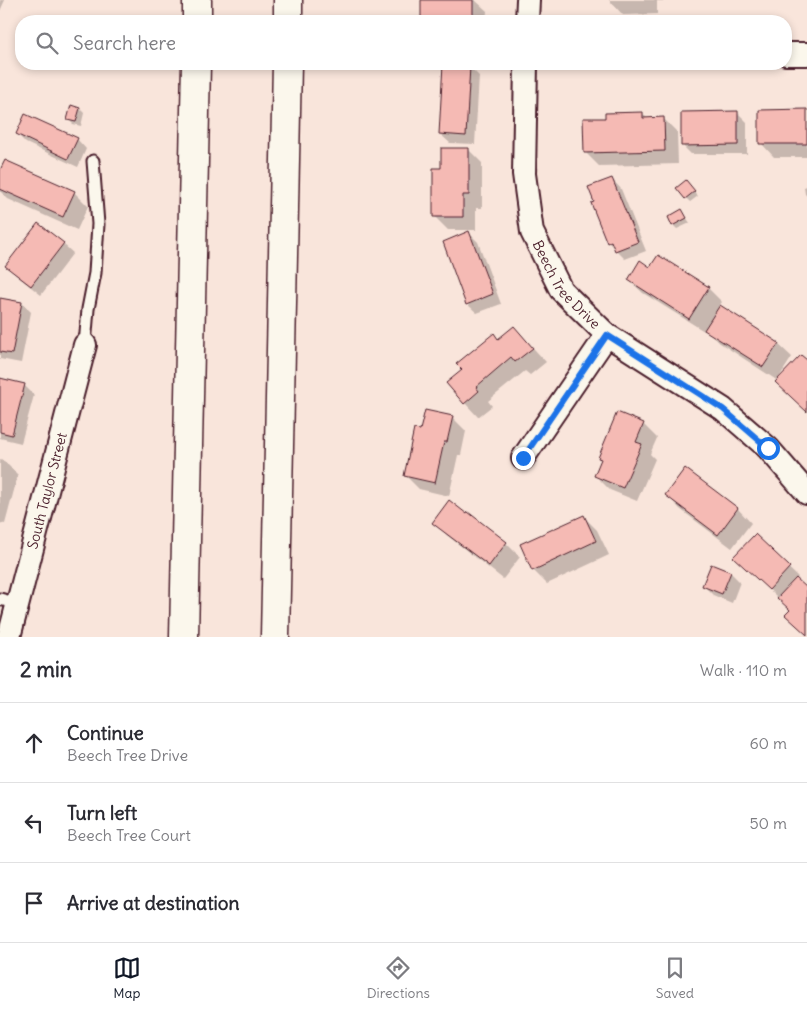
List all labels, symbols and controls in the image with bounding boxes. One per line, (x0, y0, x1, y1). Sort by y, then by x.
search box (15, 15, 792, 70)
icon: search (33, 29, 61, 57)
text: Search here (73, 31, 176, 55)
street label: Beech Tree Drive (529, 237, 604, 333)
street label: South Taylor Street (23, 430, 71, 551)
route start (757, 437, 780, 460)
route end (512, 447, 535, 470)
text: 2 min (20, 656, 72, 683)
text: Walk · 110 m (700, 660, 787, 680)
text: Continue (67, 721, 144, 745)
icon: ahead (20, 729, 48, 757)
text: 60 m (749, 733, 787, 753)
text: Beech Tree Drive (67, 745, 188, 765)
text: Turn left (67, 801, 137, 825)
icon: left (20, 809, 48, 837)
text: 50 m (749, 813, 787, 833)
text: Beech Tree Court (67, 825, 191, 845)
icon: arrive (20, 889, 48, 917)
text: Arrive at destination (67, 891, 240, 915)
tab: Map (113, 954, 141, 1002)
tab: Directions (367, 954, 430, 1002)
tab: Saved (656, 954, 694, 1002)

